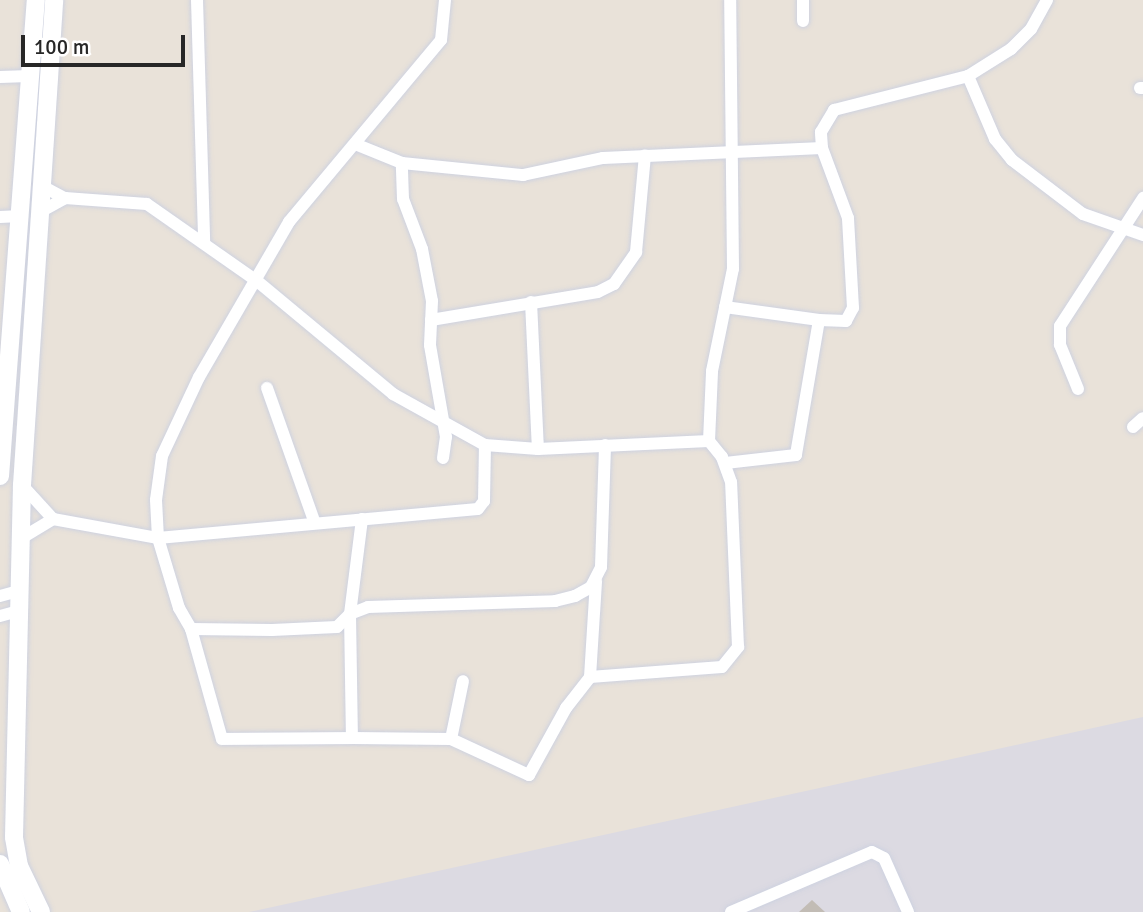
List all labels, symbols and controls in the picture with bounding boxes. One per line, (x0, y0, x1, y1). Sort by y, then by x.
scale bar (24, 21, 189, 65)
text: 100 m (34, 34, 89, 60)

